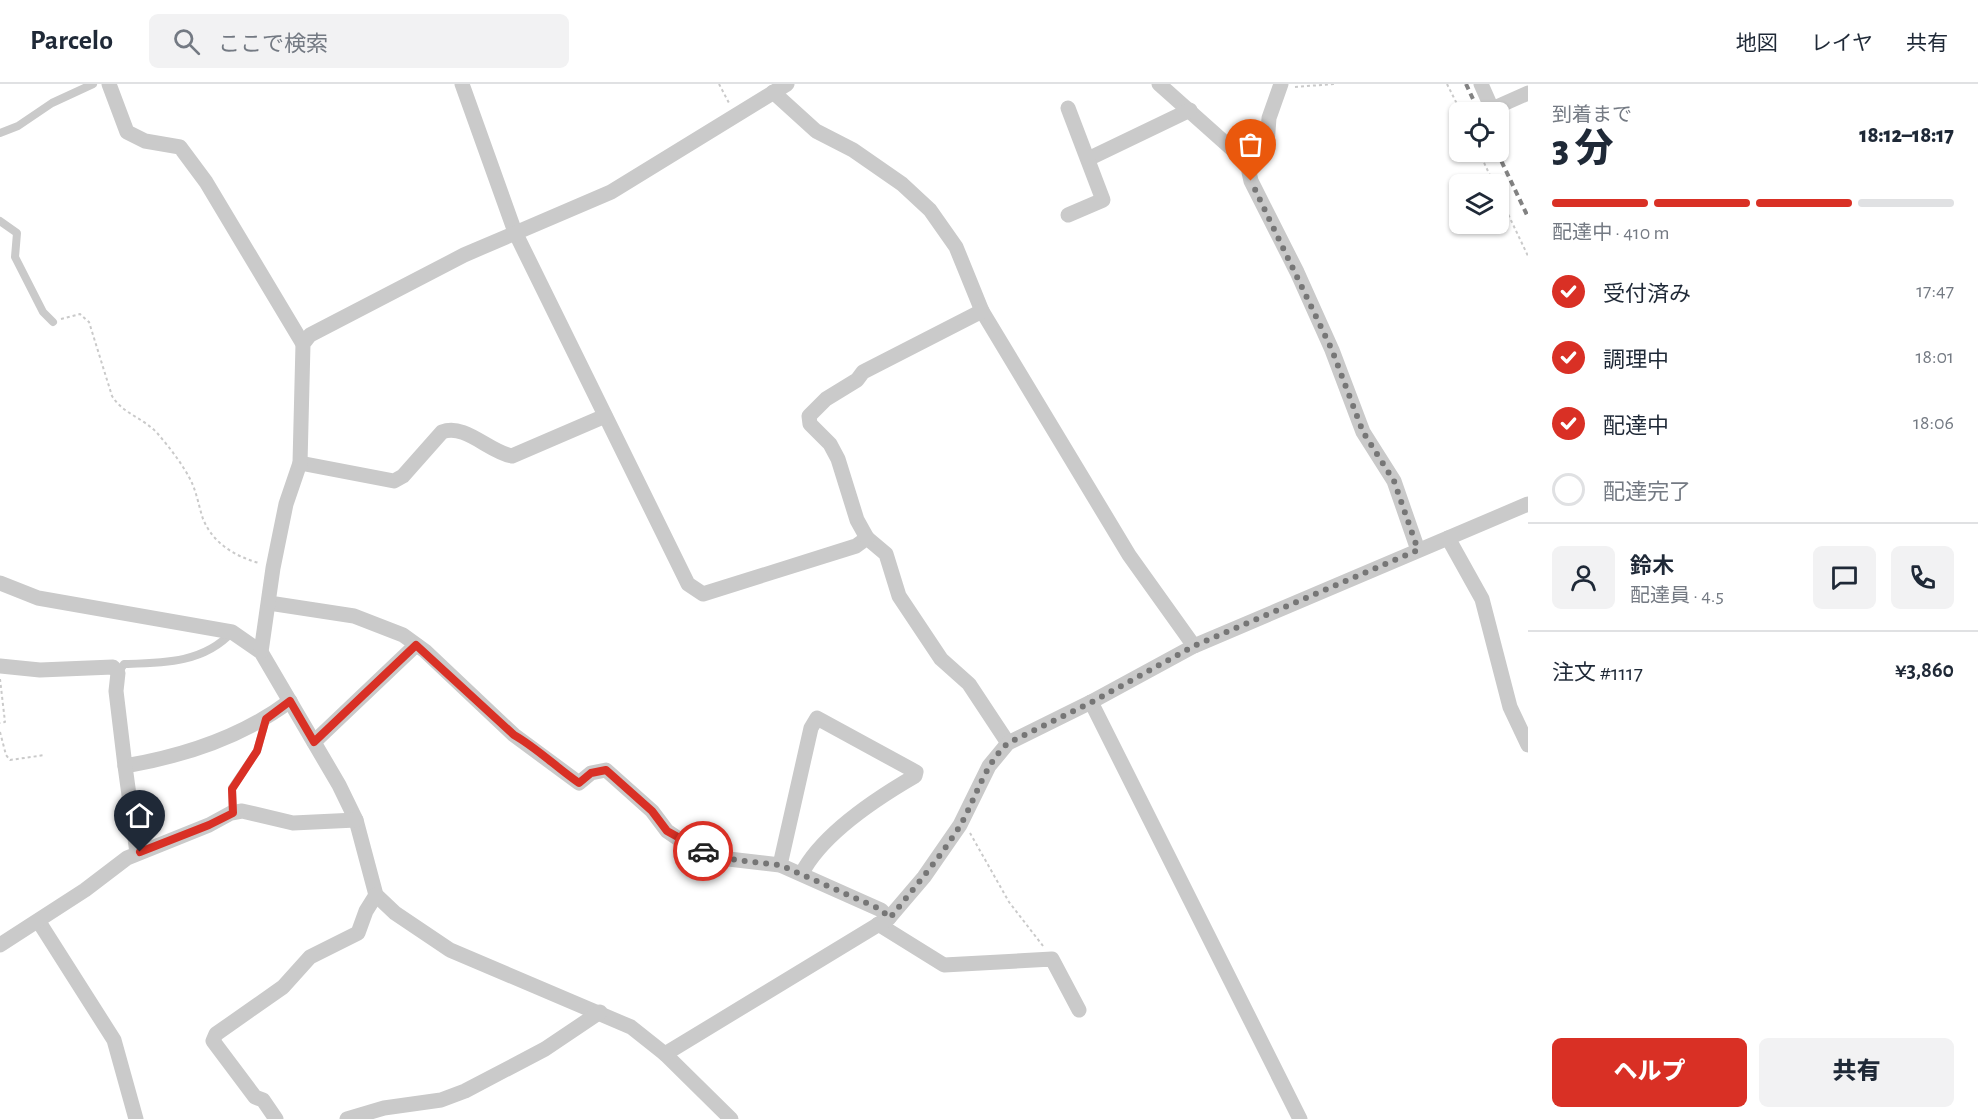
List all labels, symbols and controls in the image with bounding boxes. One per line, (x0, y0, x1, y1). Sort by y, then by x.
search box (149, 14, 569, 68)
icon: search (170, 25, 203, 58)
text: Parcelo (30, 27, 113, 55)
text: ここで検索 (218, 33, 328, 55)
text: 地図 (1736, 33, 1778, 54)
text: レイヤ (1811, 33, 1873, 54)
text: 共有 (1906, 33, 1948, 54)
map controls (1449, 102, 1509, 234)
button: locate (1449, 102, 1509, 162)
text: 到着まで (1552, 105, 1632, 125)
pin (1225, 119, 1276, 181)
text: 18:12–18:17 (1859, 124, 1954, 146)
icon: bag (1234, 128, 1267, 161)
text: 3 分 (1552, 130, 1614, 169)
button: layers (1449, 174, 1509, 234)
text: 配達中 · 410 m (1552, 223, 1670, 243)
icon: check (1552, 275, 1585, 308)
text: 17:47 (1916, 281, 1954, 301)
text: 受付済み (1603, 283, 1691, 305)
icon: check (1552, 341, 1585, 374)
text: 18:01 (1916, 347, 1954, 367)
text: 調理中 (1603, 349, 1669, 371)
icon: check (1552, 407, 1585, 440)
text: 18:06 (1913, 413, 1954, 433)
text: 配達中 (1603, 415, 1669, 437)
text: 配達完了 (1603, 481, 1691, 503)
button: person (1552, 546, 1615, 609)
button: chat (1813, 546, 1876, 609)
button: phone (1891, 546, 1954, 609)
text: 鈴木 (1630, 555, 1674, 577)
text: 配達員 · 4.5 (1630, 586, 1724, 606)
text: ¥3,860 (1895, 659, 1954, 681)
text: 注文 #1117 (1552, 662, 1643, 684)
pin (114, 790, 165, 852)
icon: home (123, 799, 156, 832)
courier (673, 821, 733, 881)
icon: car (687, 835, 720, 868)
button: ヘルプ (1552, 1038, 1747, 1107)
button: 共有 (1759, 1038, 1954, 1107)

